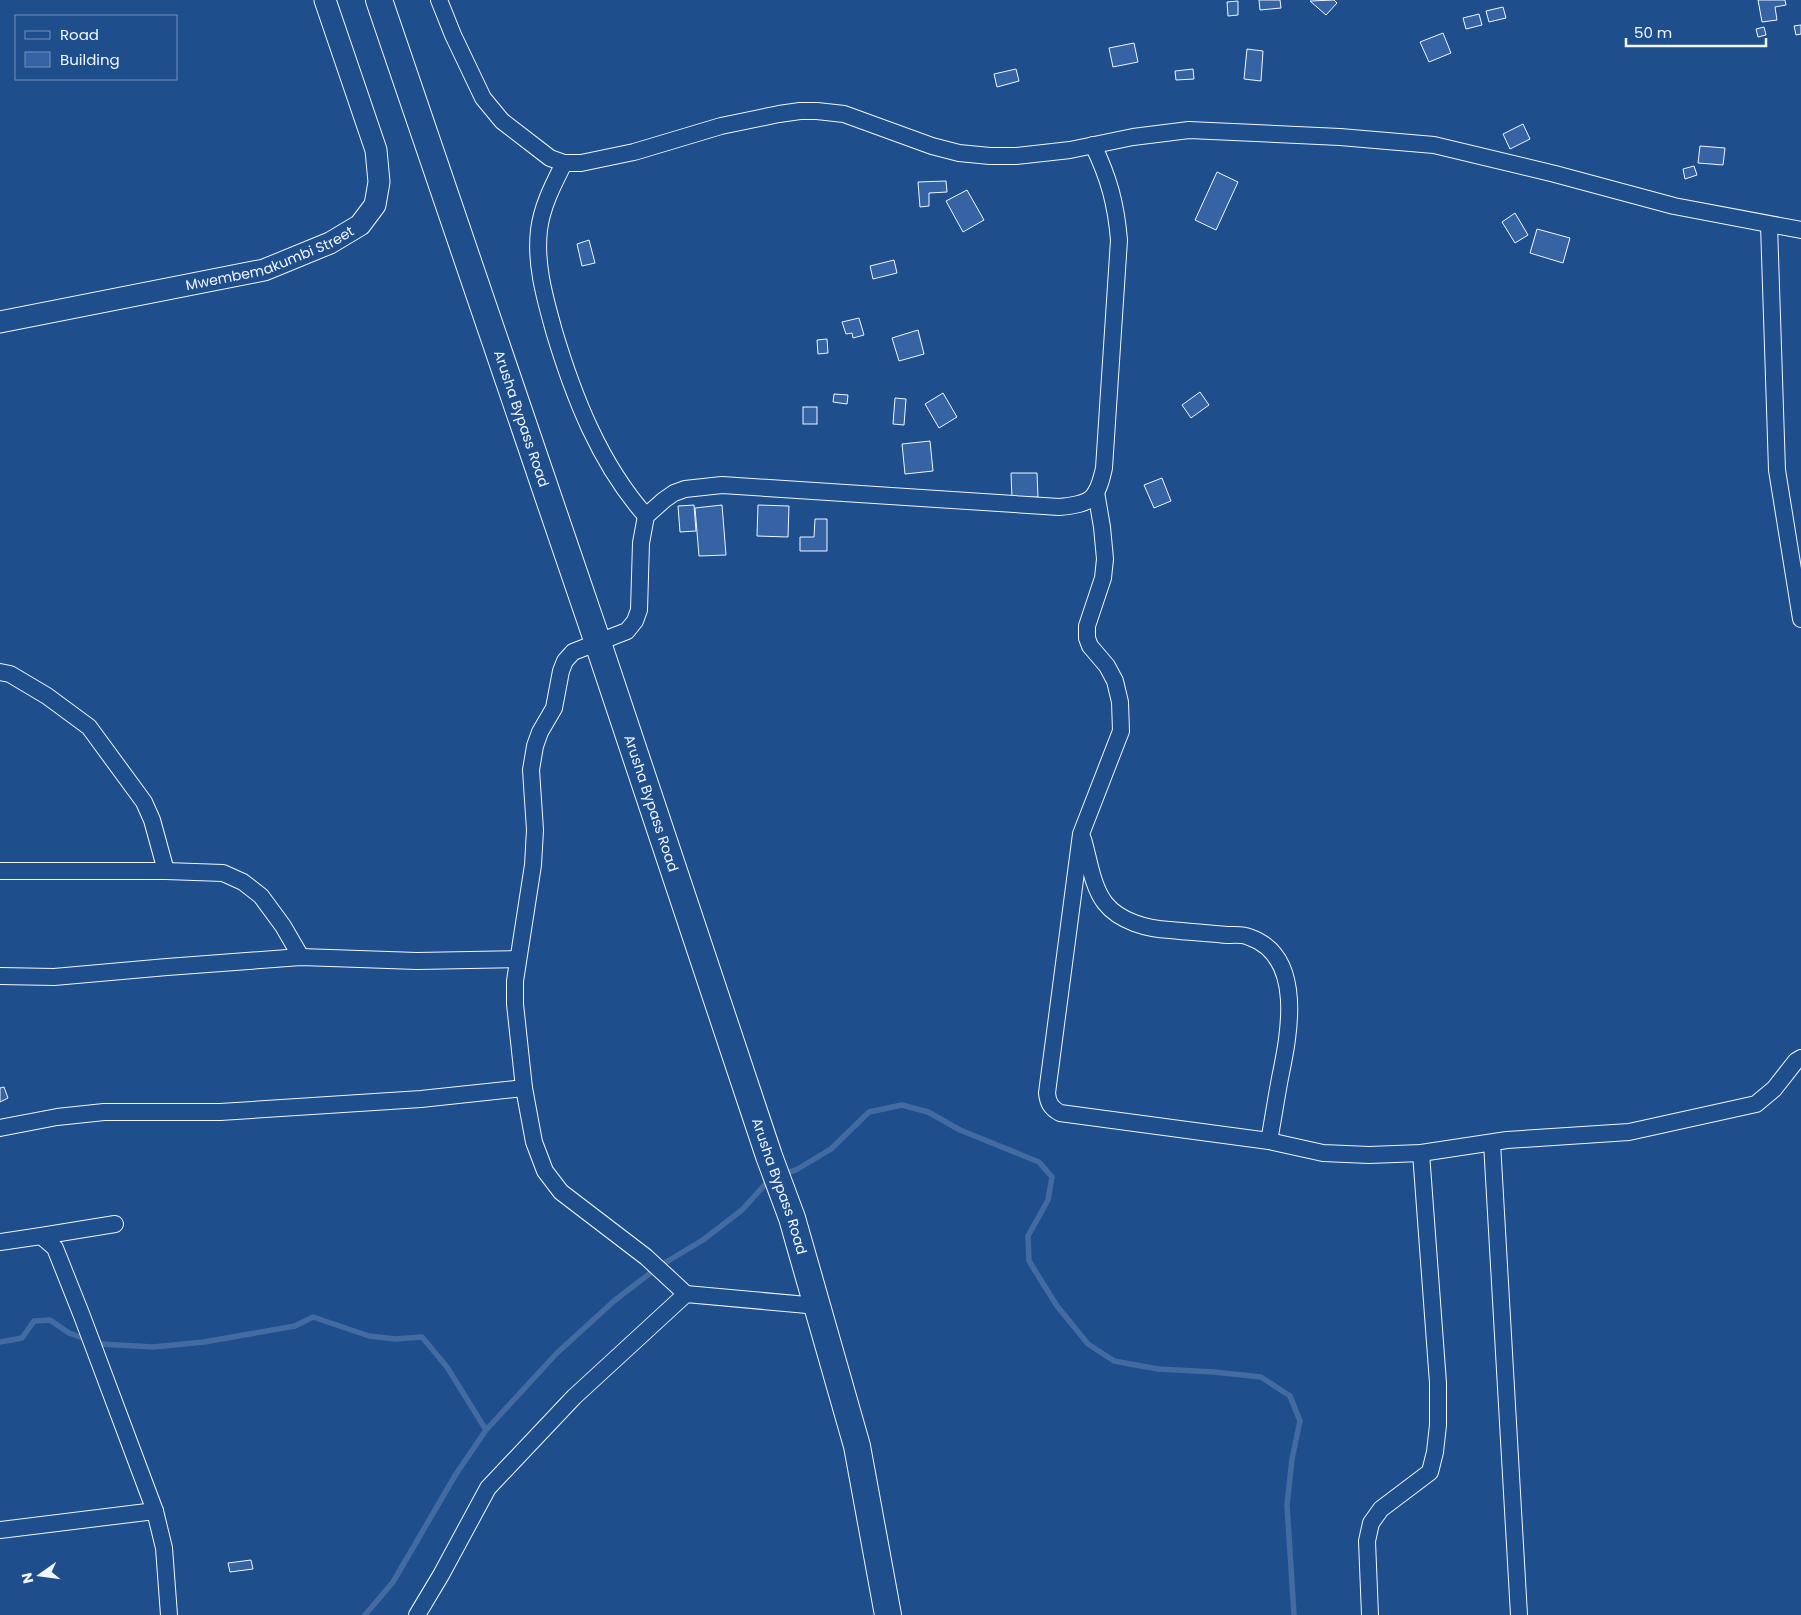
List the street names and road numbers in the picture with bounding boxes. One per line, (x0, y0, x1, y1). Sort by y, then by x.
street label: Mwembemakumbi Street (184, 221, 358, 295)
street label: Arusha Bypass Road (489, 347, 554, 489)
street label: Arusha Bypass Road (619, 732, 684, 874)
street label: Arusha Bypass Road (747, 1115, 812, 1257)

